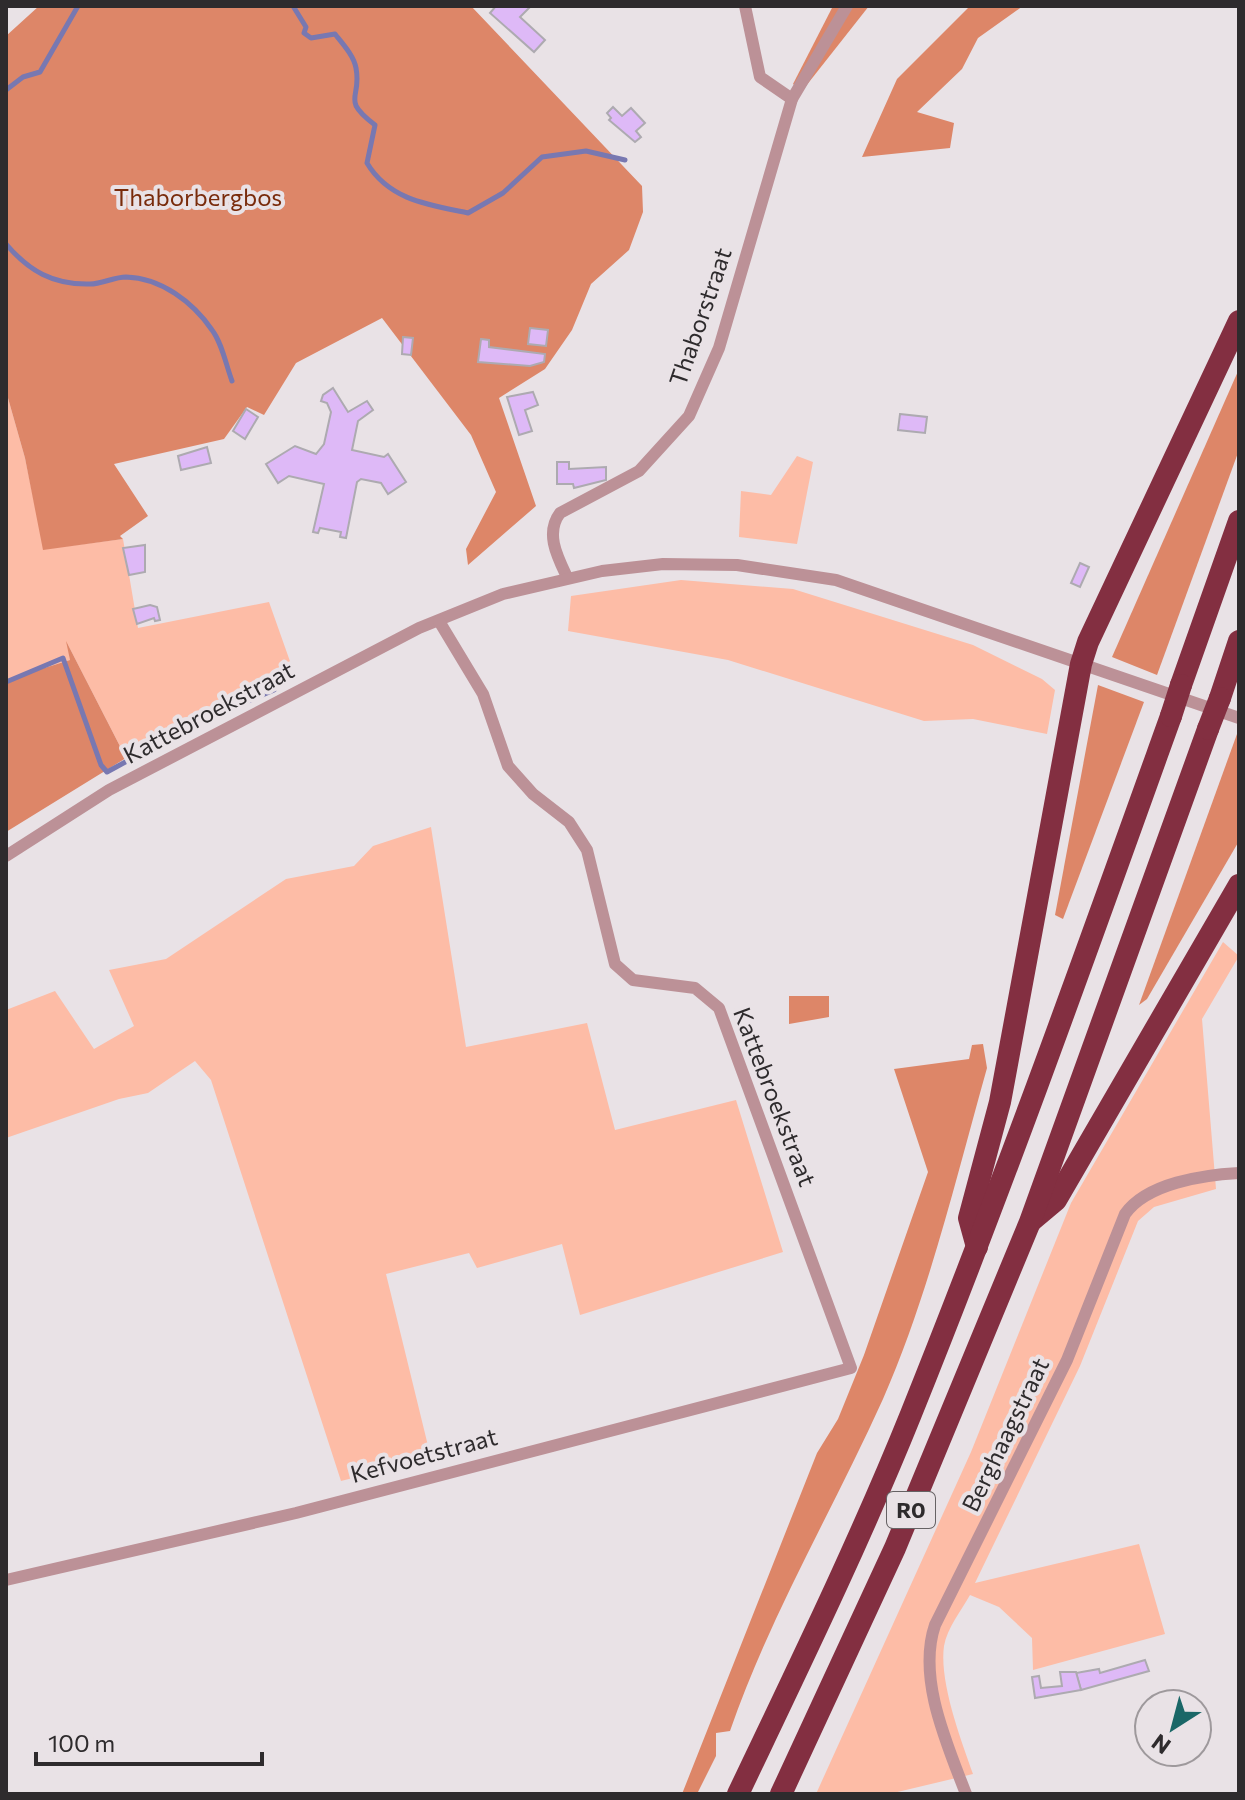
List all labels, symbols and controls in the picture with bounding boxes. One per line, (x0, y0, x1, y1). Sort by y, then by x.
park label: Thaborbergbos (114, 182, 282, 211)
street label: Thaborstraat (662, 243, 737, 389)
street label: Kattebroekstraat (118, 654, 299, 769)
street label: Kattebroekstraat (728, 1003, 823, 1190)
street label: Berghaagstraat (955, 1353, 1054, 1516)
street label: Kefvoetstraat (347, 1421, 500, 1488)
road number: R0 (887, 1492, 935, 1528)
north arrow (1133, 1688, 1213, 1768)
scale bar (36, 1716, 262, 1766)
text: 100 m (48, 1728, 115, 1757)
text: N (1146, 1729, 1176, 1760)

